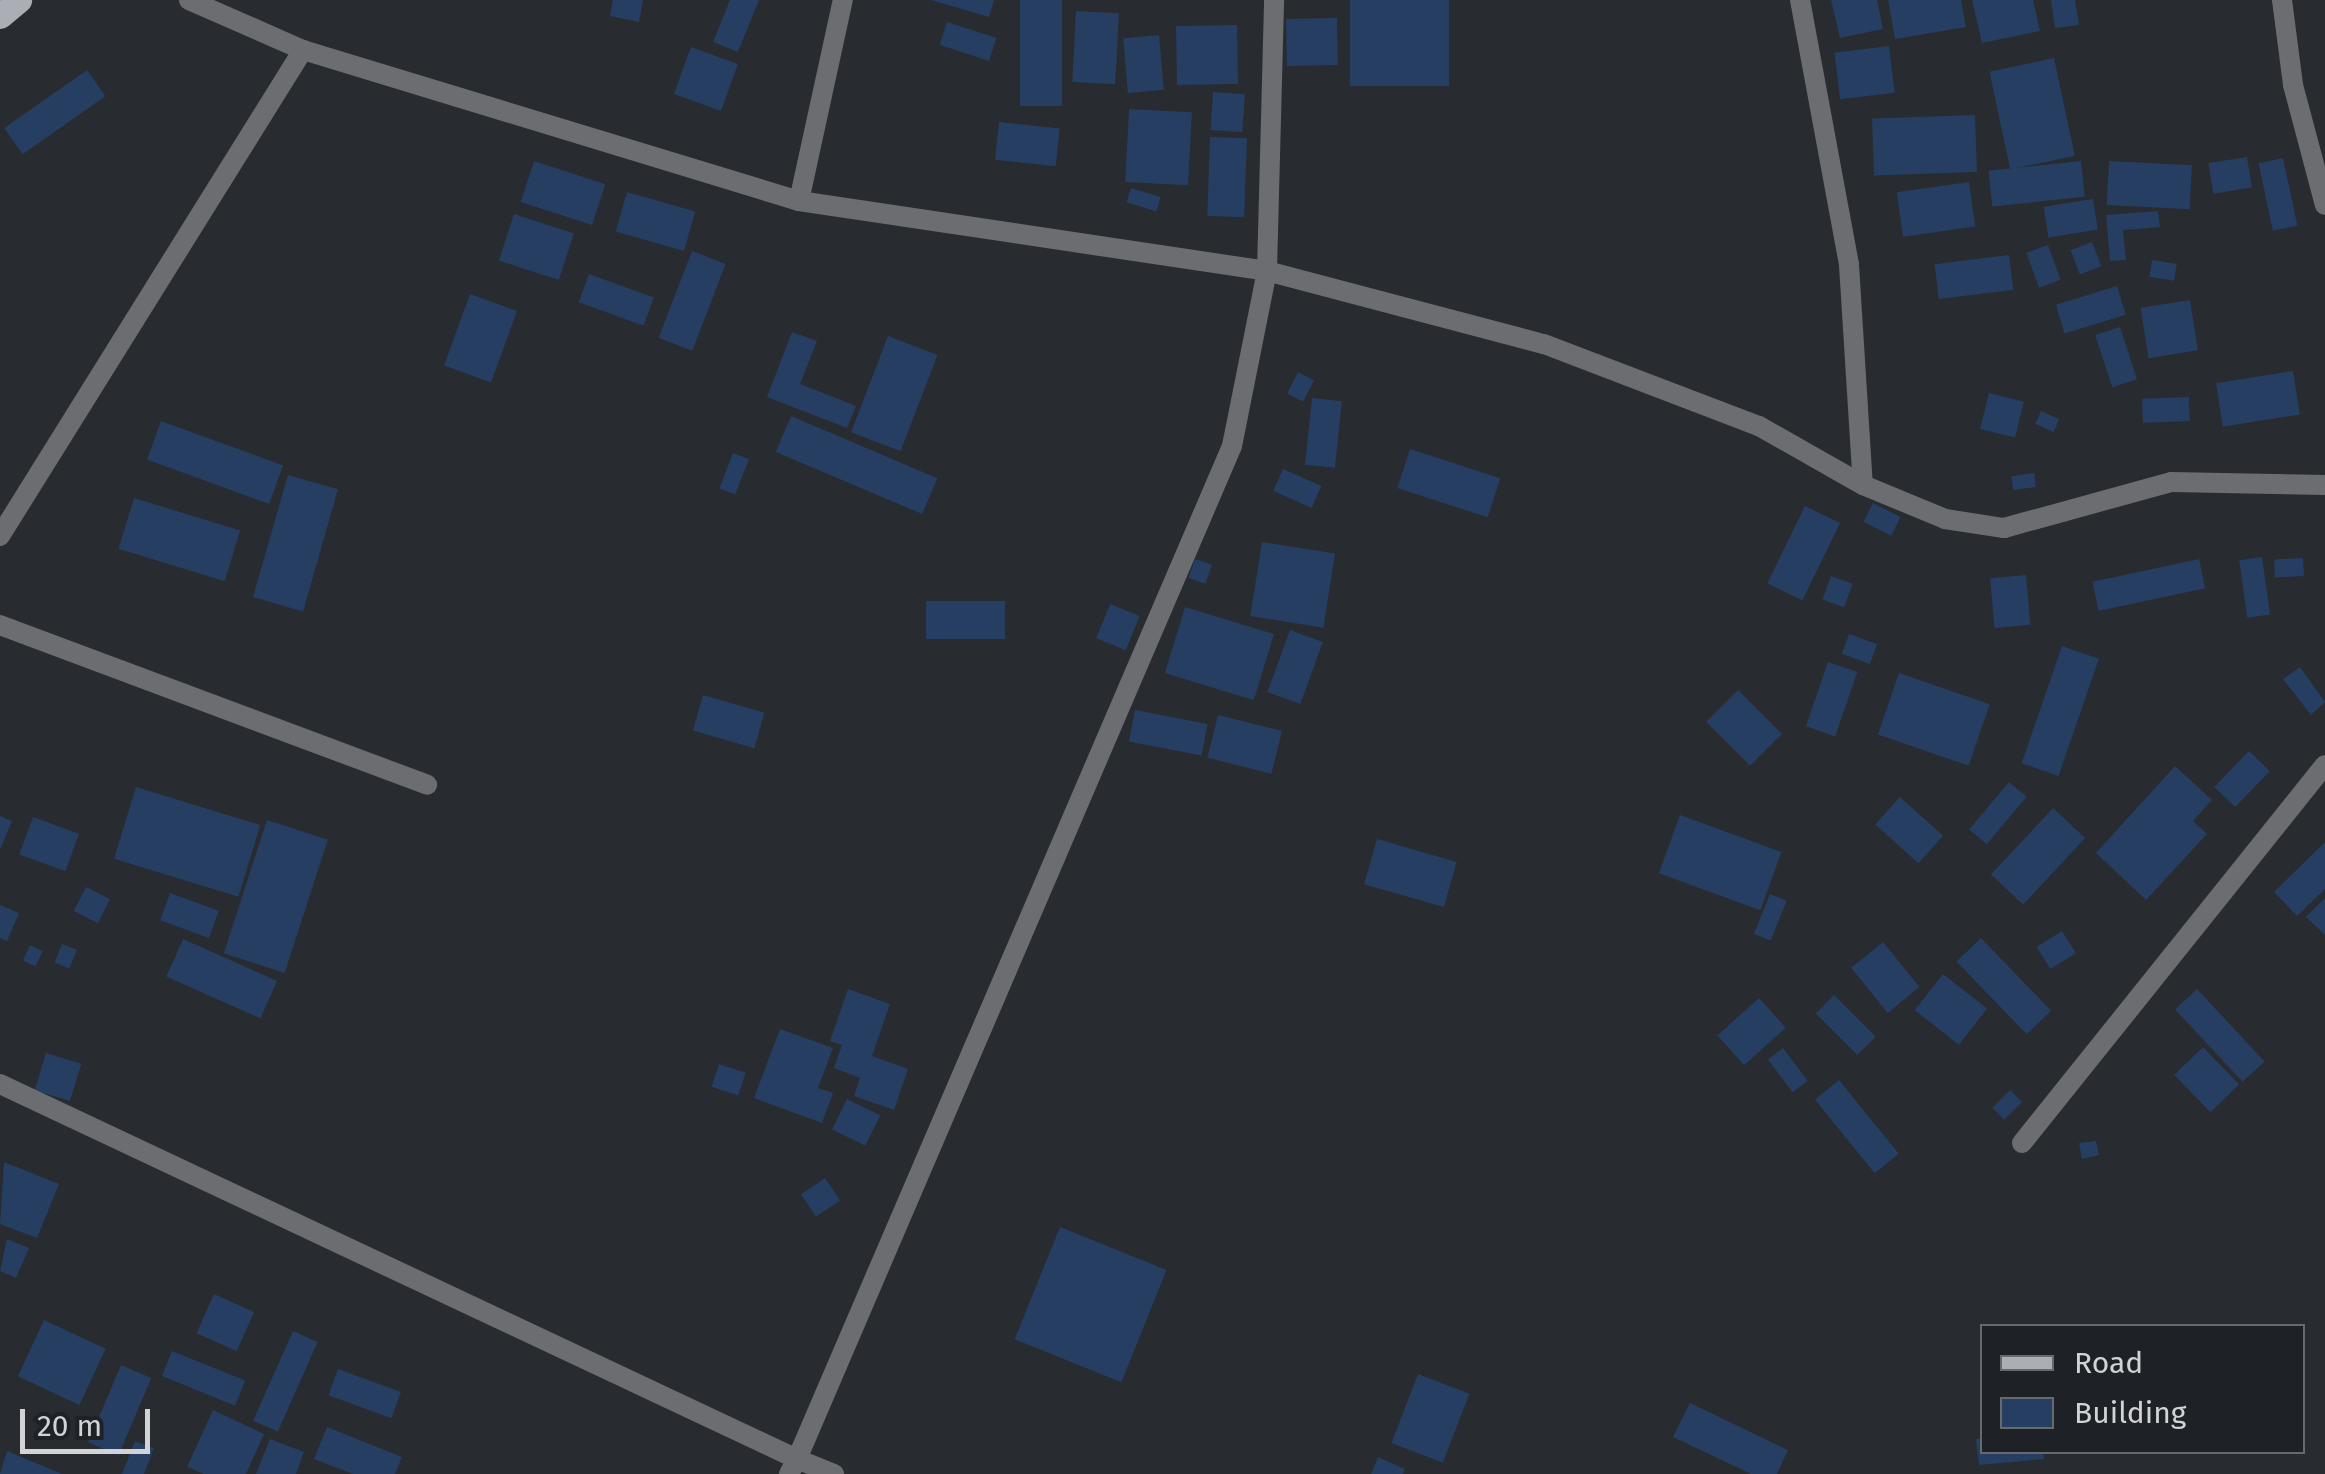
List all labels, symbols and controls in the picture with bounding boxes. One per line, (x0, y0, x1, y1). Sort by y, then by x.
legend (1980, 1324, 2305, 1454)
text: Road (2074, 1345, 2143, 1381)
scale bar (25, 1389, 155, 1451)
text: Building (2074, 1395, 2186, 1431)
text: 20 m (37, 1408, 102, 1444)

